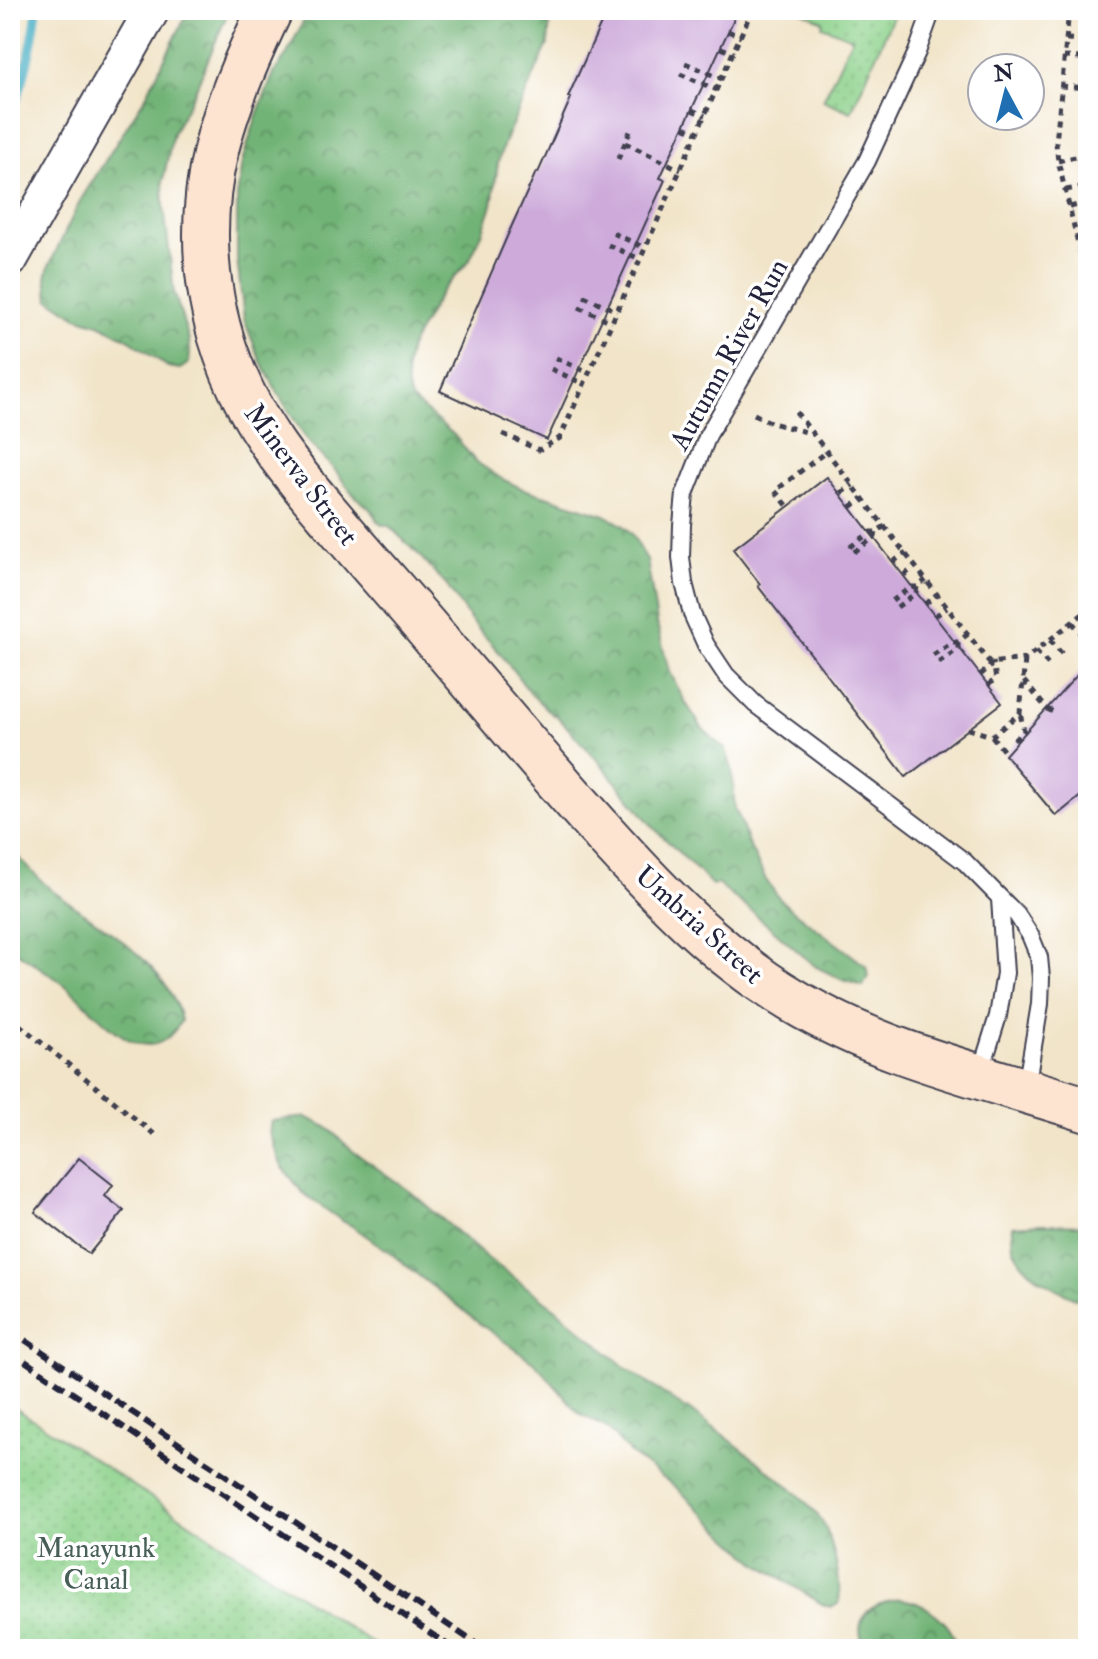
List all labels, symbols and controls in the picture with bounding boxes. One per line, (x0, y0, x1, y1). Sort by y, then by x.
north arrow (966, 52, 1046, 132)
text: N (991, 58, 1015, 88)
street label: Autumn River Run (662, 253, 796, 457)
street label: Minerva Street (236, 397, 365, 553)
street label: Umbria Street (628, 858, 770, 992)
park label: Manayunk Canal (37, 1531, 156, 1598)

